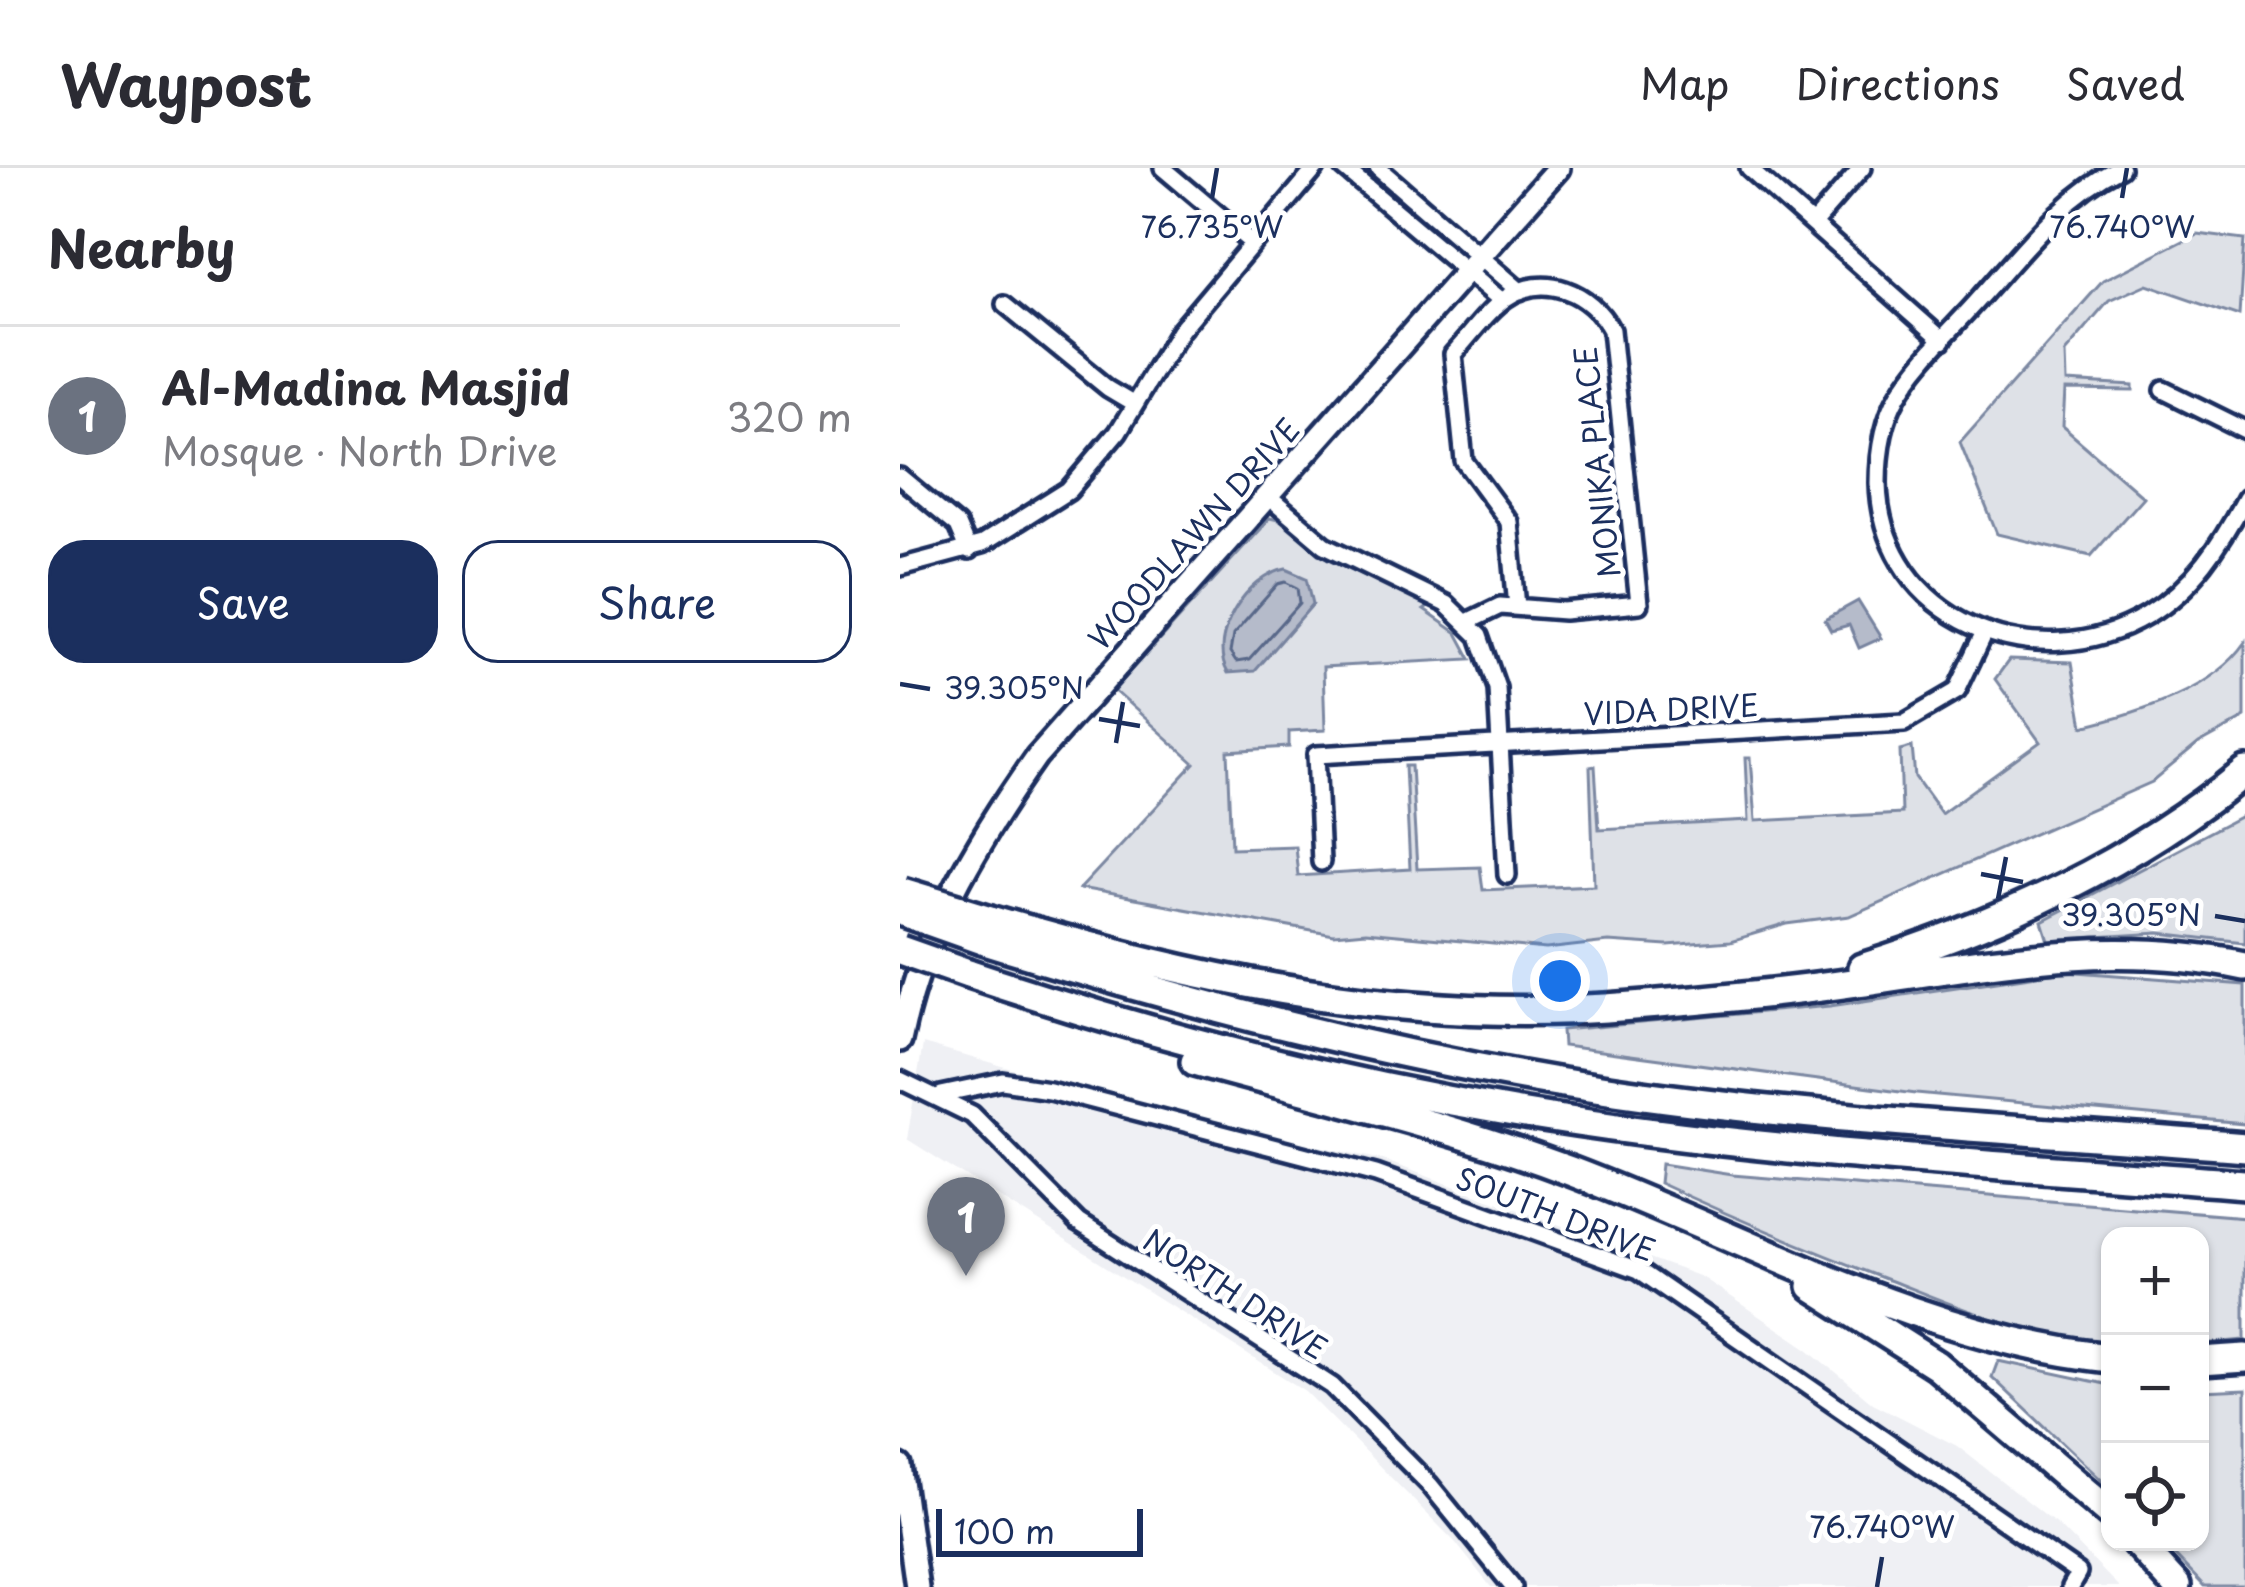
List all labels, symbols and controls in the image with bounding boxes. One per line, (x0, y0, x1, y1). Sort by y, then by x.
text: Waypost (60, 40, 312, 126)
text: Map (1640, 51, 1730, 114)
text: Directions (1796, 51, 2000, 114)
text: Saved (2066, 51, 2185, 114)
text: 76.735°W (1141, 203, 1283, 248)
text: 76.740°W (2049, 203, 2195, 248)
text: Nearby (48, 208, 235, 285)
street label: MONIKA PLACE (1561, 344, 1631, 580)
text: Al-Madina Masjid (162, 352, 570, 420)
text: 1 (78, 386, 96, 445)
text: 320 m (727, 386, 852, 445)
street label: WOODLAWN DRIVE (1077, 407, 1309, 659)
text: Mosque · North Drive (162, 420, 557, 479)
button: Save (48, 540, 438, 663)
button: Share (462, 540, 852, 663)
text: 39.305°N (944, 664, 1084, 709)
street label: VIDA DRIVE (1582, 681, 1760, 735)
text: 39.305°N (2061, 891, 2201, 936)
your location (1530, 951, 1590, 1011)
street label: SOUTH DRIVE (1450, 1154, 1662, 1272)
pin: 1 (927, 1177, 1005, 1276)
street label: NORTH DRIVE (1135, 1217, 1337, 1369)
map controls (2101, 1227, 2209, 1551)
button: + (2101, 1227, 2209, 1335)
button: − (2101, 1335, 2209, 1443)
button: locate (2101, 1443, 2209, 1551)
scale bar (936, 1503, 1143, 1556)
text: 76.740°W (1809, 1503, 1955, 1548)
text: 100 m (954, 1505, 1055, 1555)

